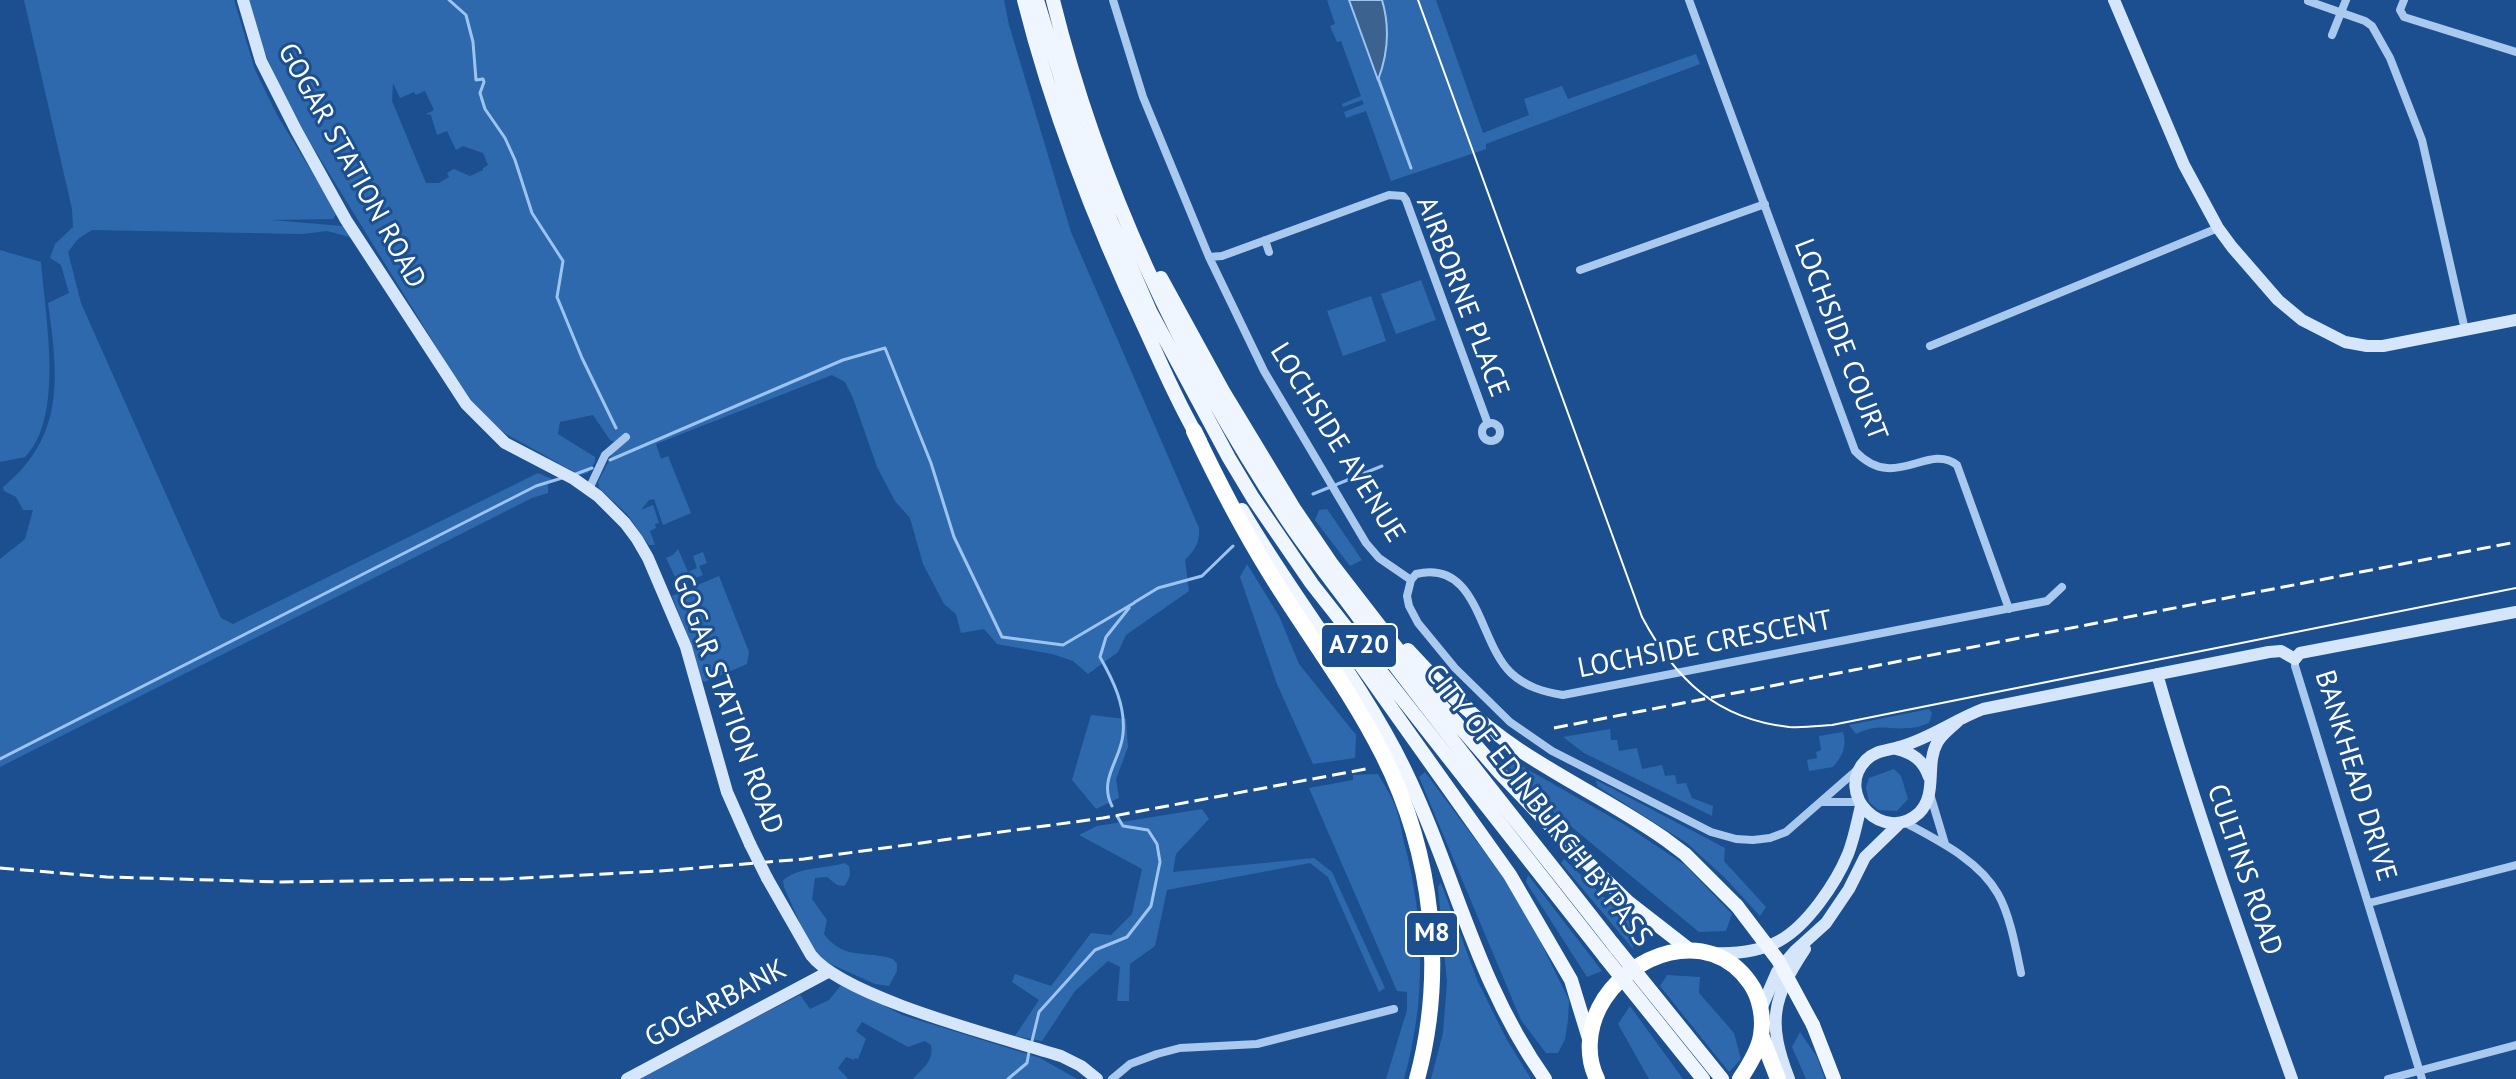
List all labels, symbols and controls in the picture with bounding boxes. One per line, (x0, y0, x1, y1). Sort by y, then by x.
street label: GOGAR STATION ROAD (270, 38, 432, 294)
street label: AIRBORNE PLACE (1408, 192, 1516, 402)
street label: LOCHSIDE COURT (1786, 234, 1894, 446)
street label: LOCHSIDE AVENUE (1262, 337, 1412, 549)
street label: GOGAR STATION ROAD (664, 569, 790, 839)
street label: LOCHSIDE CRESCENT (1575, 604, 1835, 686)
road number: A720 (1321, 624, 1397, 668)
street label: CITY OF EDINBURGH BYPASS (1417, 658, 1659, 954)
street label: BANKHEAD DRIVE (2307, 667, 2403, 885)
street label: CULTINS ROAD (2199, 780, 2289, 960)
road number: M8 (1406, 912, 1458, 956)
street label: GOGARBANK (640, 953, 792, 1055)

